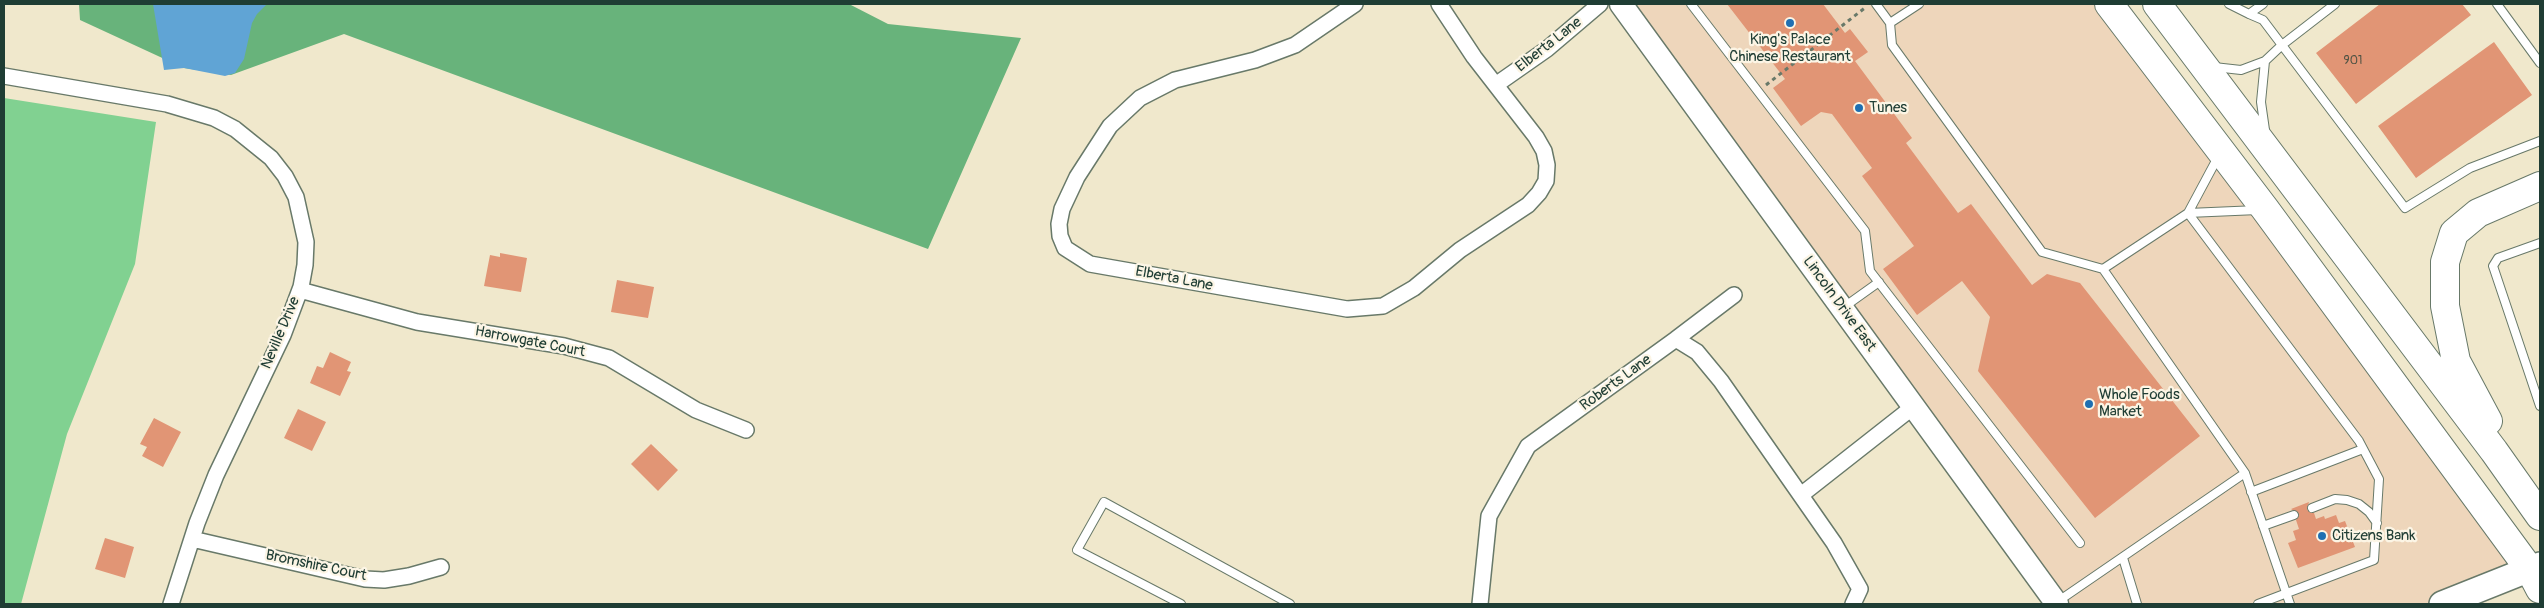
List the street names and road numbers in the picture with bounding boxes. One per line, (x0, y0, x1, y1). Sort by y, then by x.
street label: Elberta Lane (1512, 14, 1586, 76)
street label: Lincoln Drive East (1798, 253, 1880, 355)
street label: Elberta Lane (1134, 263, 1214, 295)
street label: Neville Drive (258, 294, 304, 372)
street label: Harrowgate Court (473, 322, 587, 362)
street label: Roberts Lane (1577, 351, 1655, 415)
street label: Bromshire Court (264, 547, 368, 585)

